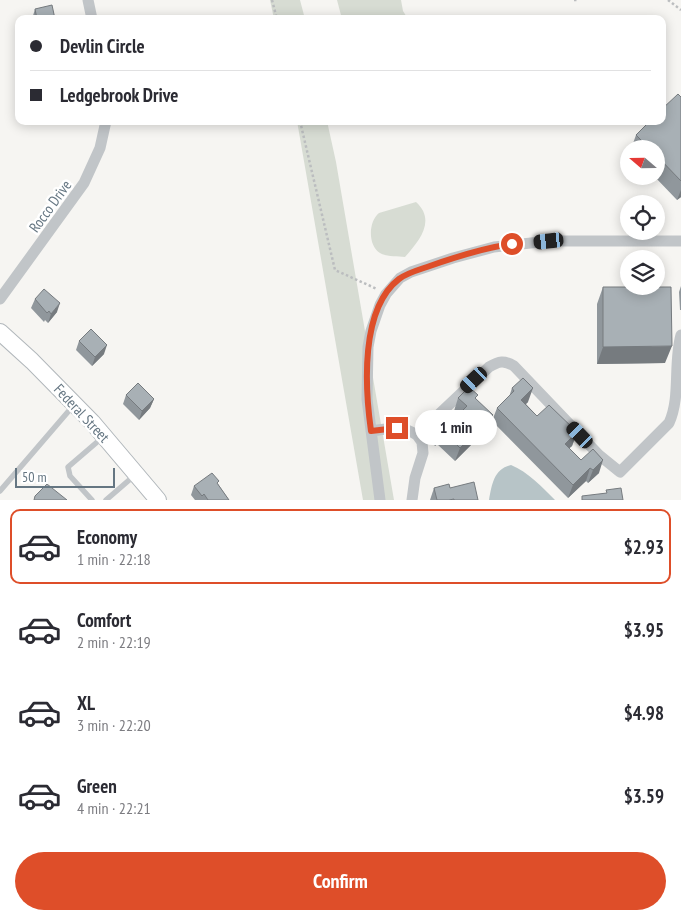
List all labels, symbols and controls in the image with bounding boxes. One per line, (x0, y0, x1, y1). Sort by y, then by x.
text: Devlin Circle (60, 34, 145, 58)
text: Ledgebrook Drive (60, 83, 178, 107)
north arrow (620, 140, 665, 185)
map controls (620, 140, 665, 295)
street label: Rocco Drive (25, 176, 75, 236)
button: locate (620, 195, 665, 240)
car (533, 232, 564, 250)
route start (501, 233, 523, 255)
button: layers (620, 250, 665, 295)
car (457, 364, 490, 396)
street label: Federal Street (50, 380, 114, 446)
callout: 1 min (414, 410, 497, 446)
route end (386, 417, 408, 439)
text: 1 min (440, 417, 472, 437)
car (564, 419, 595, 451)
scale bar (15, 465, 115, 488)
text: 50 m (22, 468, 47, 486)
icon: car (17, 524, 62, 569)
text: Economy (77, 525, 137, 549)
text: $2.93 (624, 535, 664, 559)
text: 1 min · 22:18 (77, 549, 151, 569)
icon: car (17, 607, 62, 652)
text: Comfort (77, 608, 131, 632)
text: $3.95 (624, 618, 664, 642)
text: 2 min · 22:19 (77, 632, 151, 652)
icon: car (17, 690, 62, 735)
text: XL (77, 691, 95, 715)
text: $4.98 (624, 701, 664, 725)
text: 3 min · 22:20 (77, 715, 151, 735)
icon: car (17, 773, 62, 818)
text: Green (77, 774, 117, 798)
text: $3.59 (624, 784, 664, 808)
text: 4 min · 22:21 (77, 798, 151, 818)
button: Confirm (15, 852, 666, 910)

